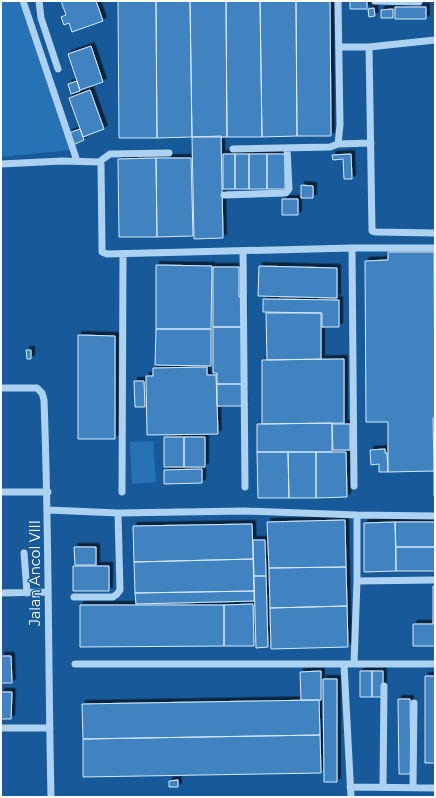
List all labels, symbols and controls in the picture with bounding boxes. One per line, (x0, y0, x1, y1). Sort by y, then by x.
street label: Jalan Ancol VIII (26, 520, 44, 627)

